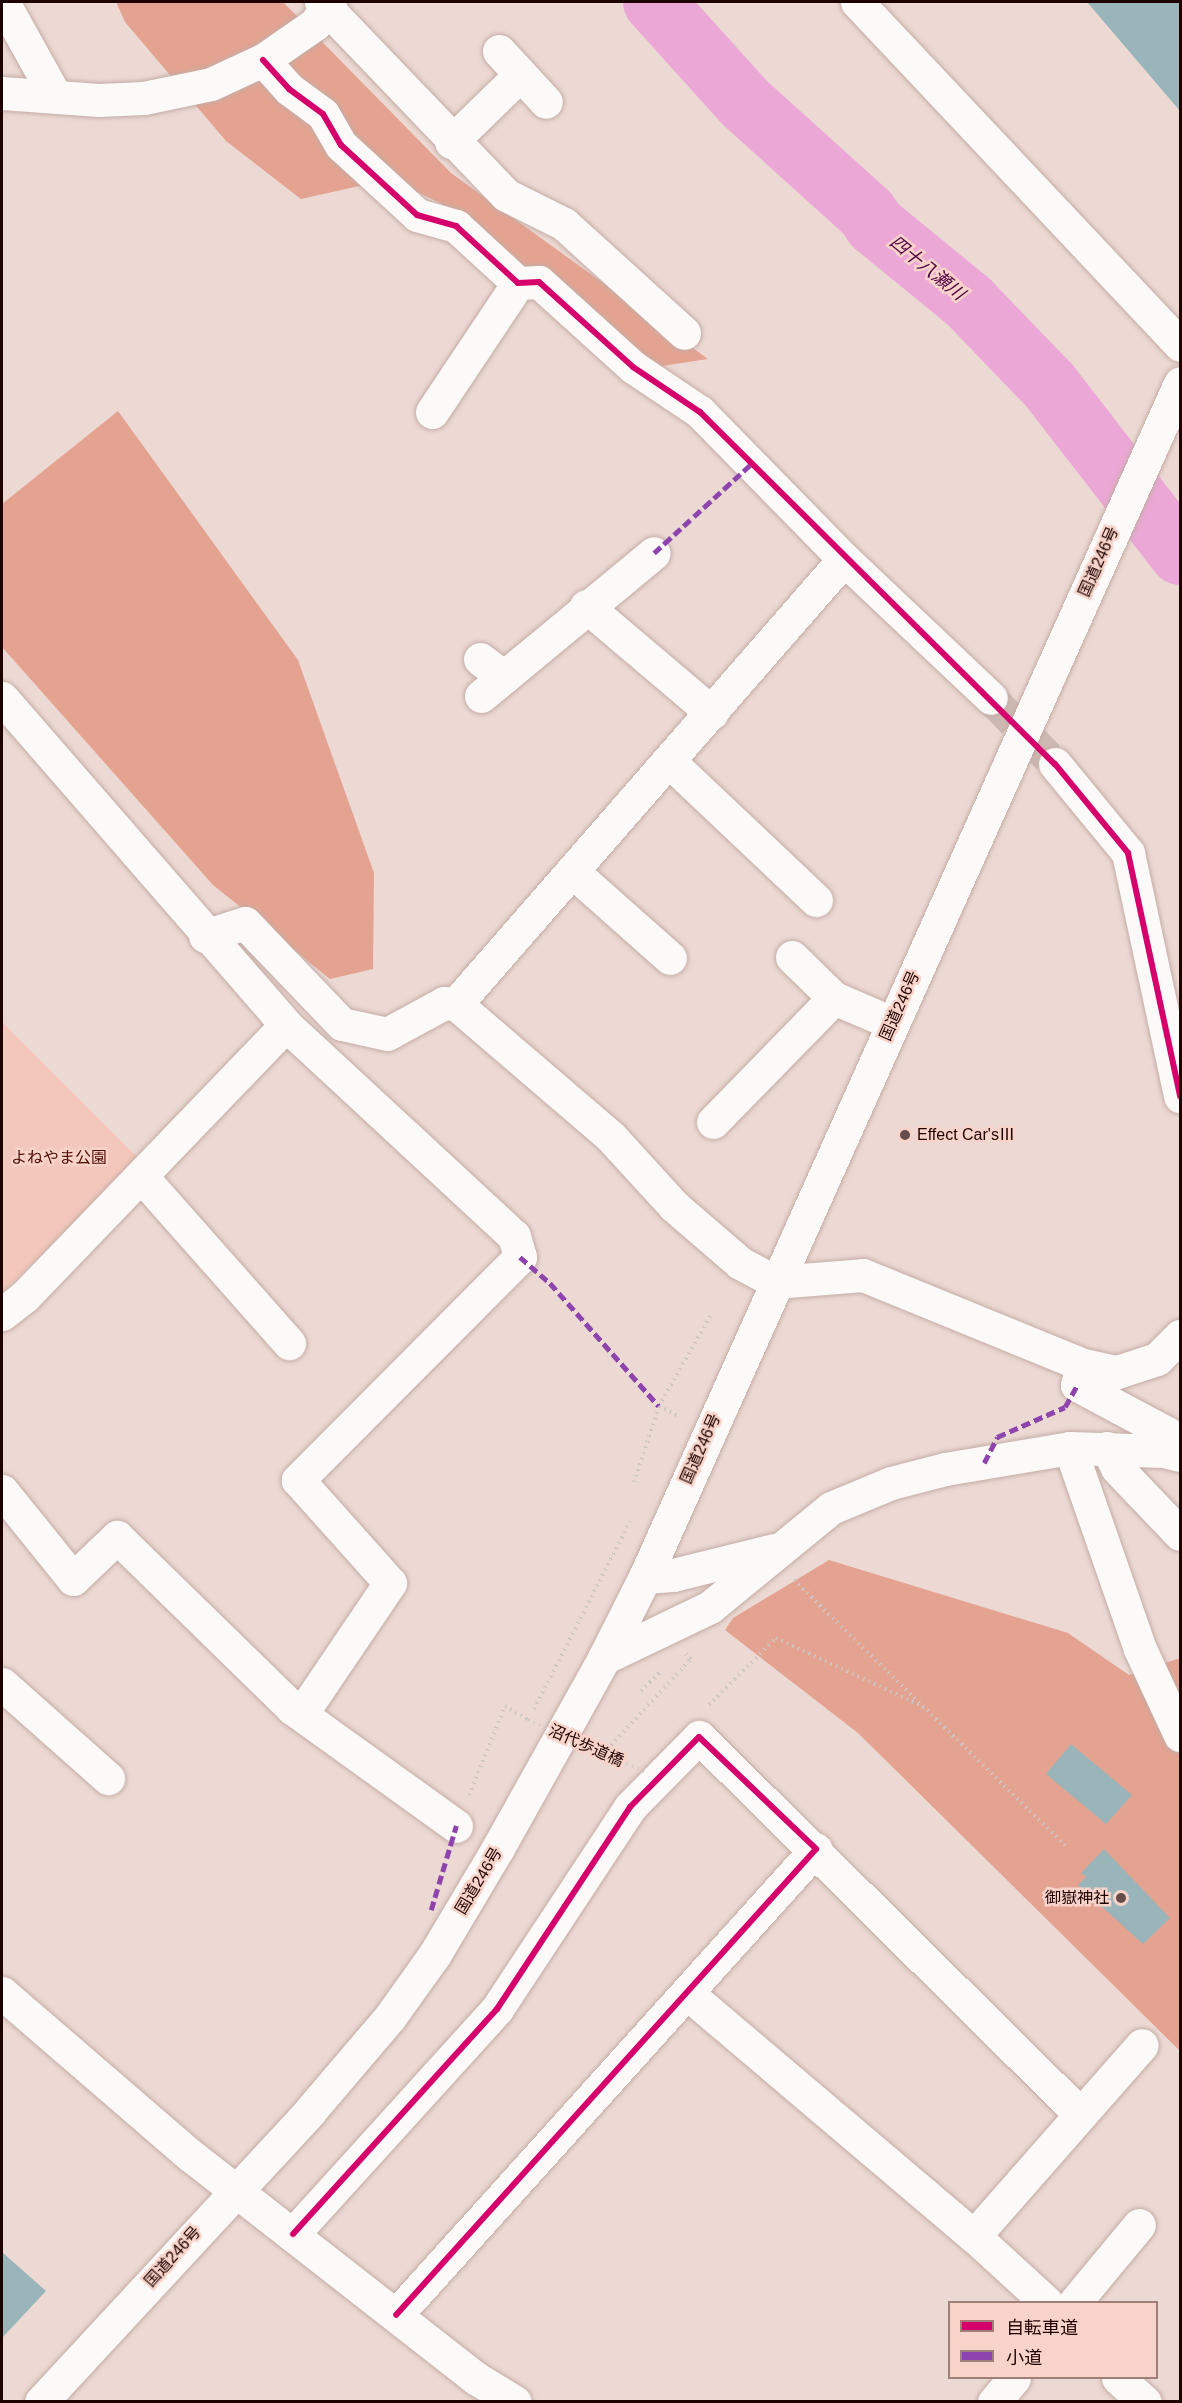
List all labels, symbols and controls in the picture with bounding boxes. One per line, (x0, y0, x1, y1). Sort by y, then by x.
water label: 四十八瀬川 (885, 231, 969, 305)
street label: 国道246号 (1075, 524, 1123, 600)
street label: 国道246号 (876, 968, 924, 1044)
place label: Effect Car'sⅢ (917, 1125, 1015, 1145)
marker: Effect Car'sⅢ (898, 1128, 912, 1142)
park label: よねやま公園 (11, 1148, 107, 1168)
street label: 国道246号 (677, 1411, 725, 1487)
street label: 沼代歩道橋 (546, 1721, 626, 1771)
street label: 国道246号 (452, 1844, 506, 1918)
place label: 御嶽神社 (1045, 1888, 1109, 1908)
marker: 御嶽神社 (1114, 1891, 1128, 1905)
street label: 国道246号 (141, 2223, 205, 2291)
legend (948, 2301, 1158, 2379)
text: 自転車道 (1006, 2318, 1078, 2338)
text: 小道 (1006, 2348, 1042, 2368)

